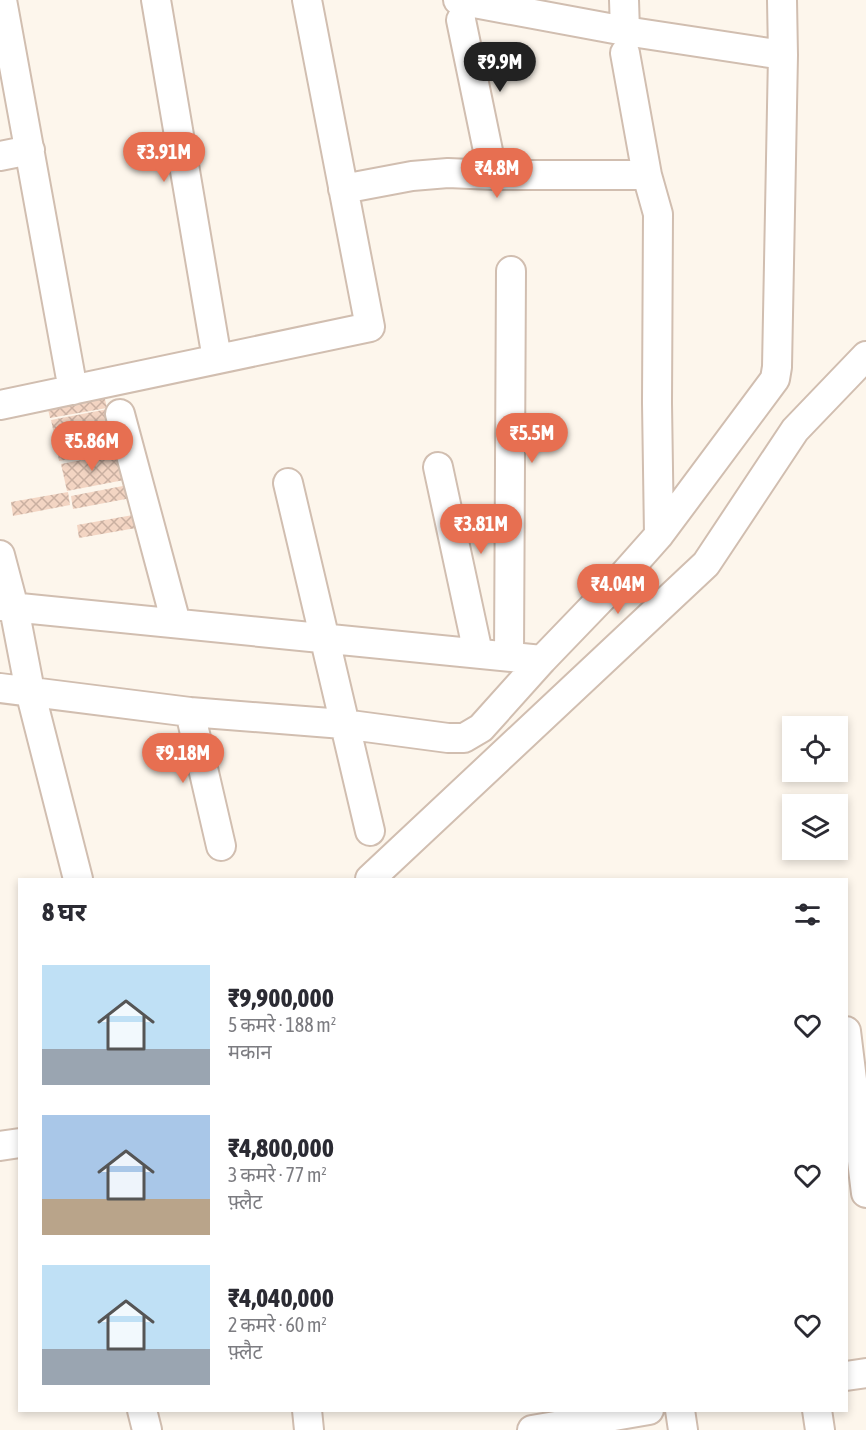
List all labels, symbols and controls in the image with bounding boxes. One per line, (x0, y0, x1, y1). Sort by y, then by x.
pin: ₹9.9M (458, 42, 542, 93)
text: ₹9.9M (478, 50, 522, 73)
pin: ₹3.91M (115, 132, 213, 183)
text: ₹3.91M (137, 140, 191, 163)
pin: ₹4.8M (455, 148, 539, 199)
text: ₹4.8M (475, 156, 519, 179)
pin: ₹5.5M (490, 413, 574, 464)
pin: ₹5.86M (43, 421, 141, 472)
text: ₹5.5M (510, 421, 554, 444)
text: ₹5.86M (65, 429, 119, 452)
pin: ₹3.81M (432, 504, 530, 555)
text: ₹3.81M (454, 512, 508, 535)
pin: ₹4.04M (569, 564, 667, 615)
text: ₹4.04M (591, 572, 645, 595)
map controls (782, 716, 848, 860)
button: locate (782, 716, 848, 782)
pin: ₹9.18M (134, 733, 232, 784)
text: ₹9.18M (156, 741, 210, 764)
button: layers (782, 794, 848, 860)
text: 8 घर (42, 897, 86, 927)
icon: filters (791, 898, 824, 931)
text: ₹9,900,000 (228, 983, 334, 1013)
icon: home (90, 989, 162, 1061)
icon: heart (791, 1009, 824, 1042)
text: 5 कमरे · 188 m² (228, 1013, 336, 1036)
text: मकान (228, 1040, 272, 1063)
text: ₹4,800,000 (228, 1133, 334, 1163)
icon: home (90, 1139, 162, 1211)
icon: heart (791, 1159, 824, 1192)
text: 3 कमरे · 77 m² (228, 1163, 327, 1186)
text: फ़्लैट (228, 1190, 263, 1213)
text: ₹4,040,000 (228, 1283, 334, 1313)
icon: home (90, 1289, 162, 1361)
icon: heart (791, 1309, 824, 1342)
text: 2 कमरे · 60 m² (228, 1313, 327, 1336)
text: फ़्लैट (228, 1340, 263, 1363)

